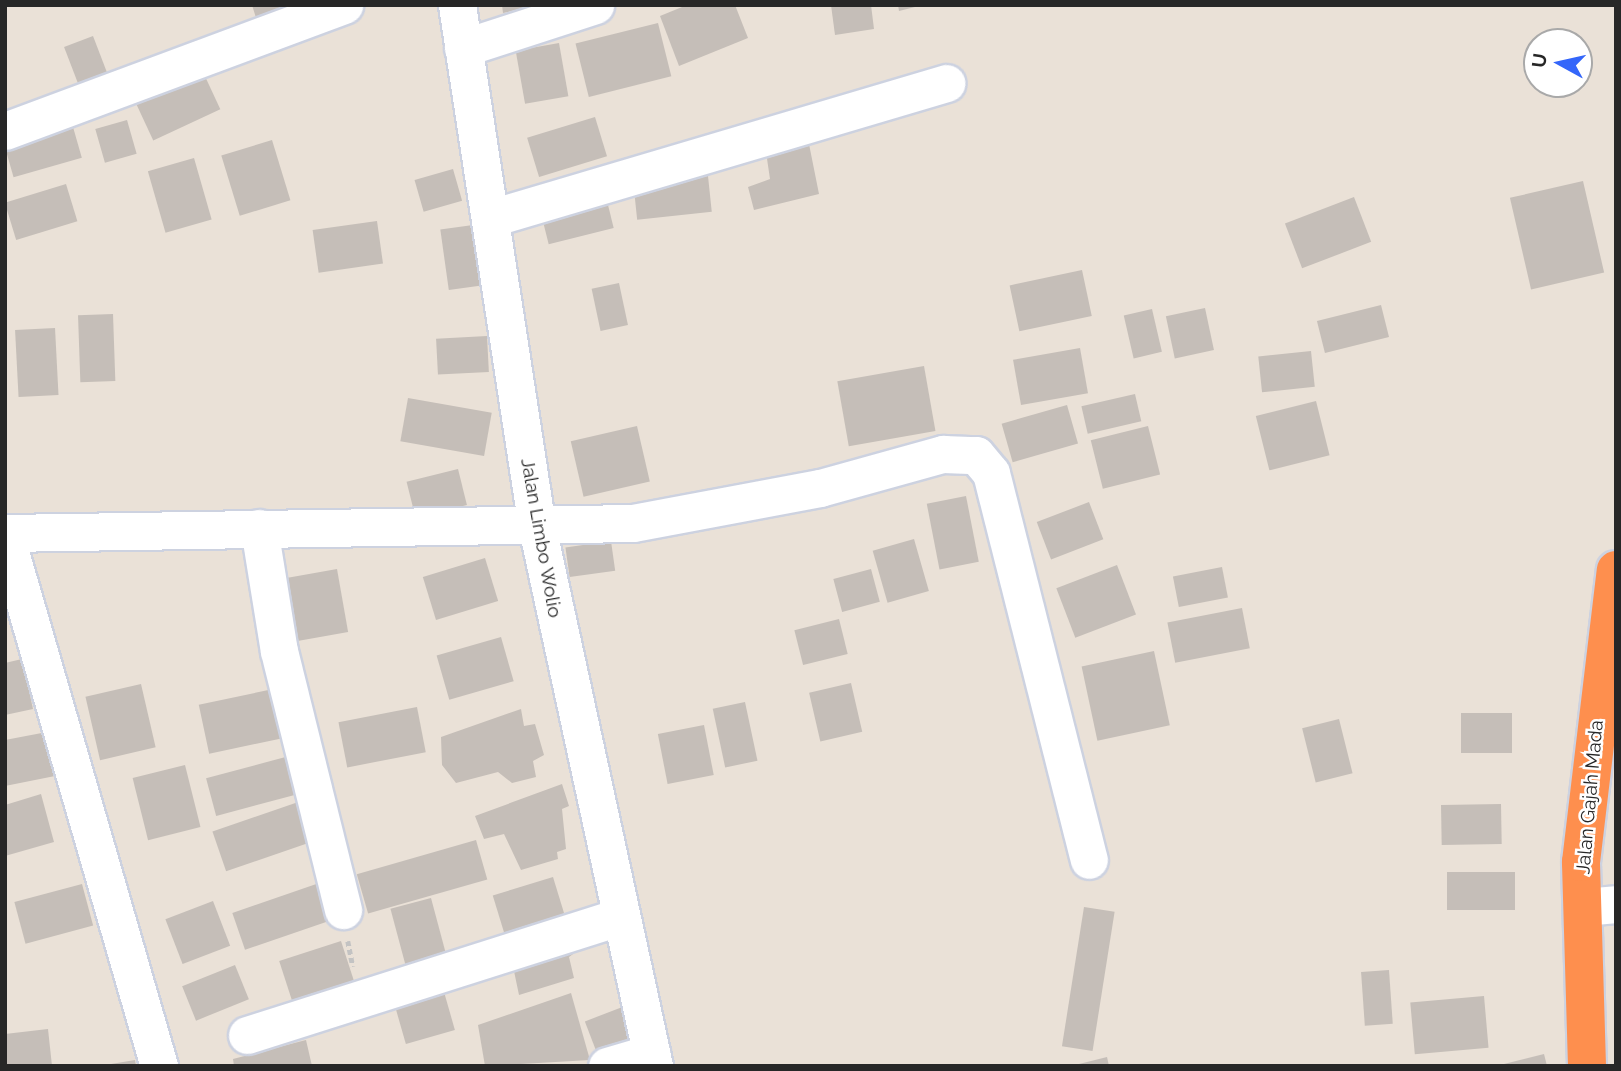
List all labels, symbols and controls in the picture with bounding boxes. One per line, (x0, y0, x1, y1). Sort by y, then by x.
north arrow (1523, 28, 1593, 98)
text: U (1527, 52, 1551, 69)
street label: Jalan Limbo Wolio (516, 456, 566, 620)
street label: Jalan Gajah Mada (1572, 719, 1608, 875)

